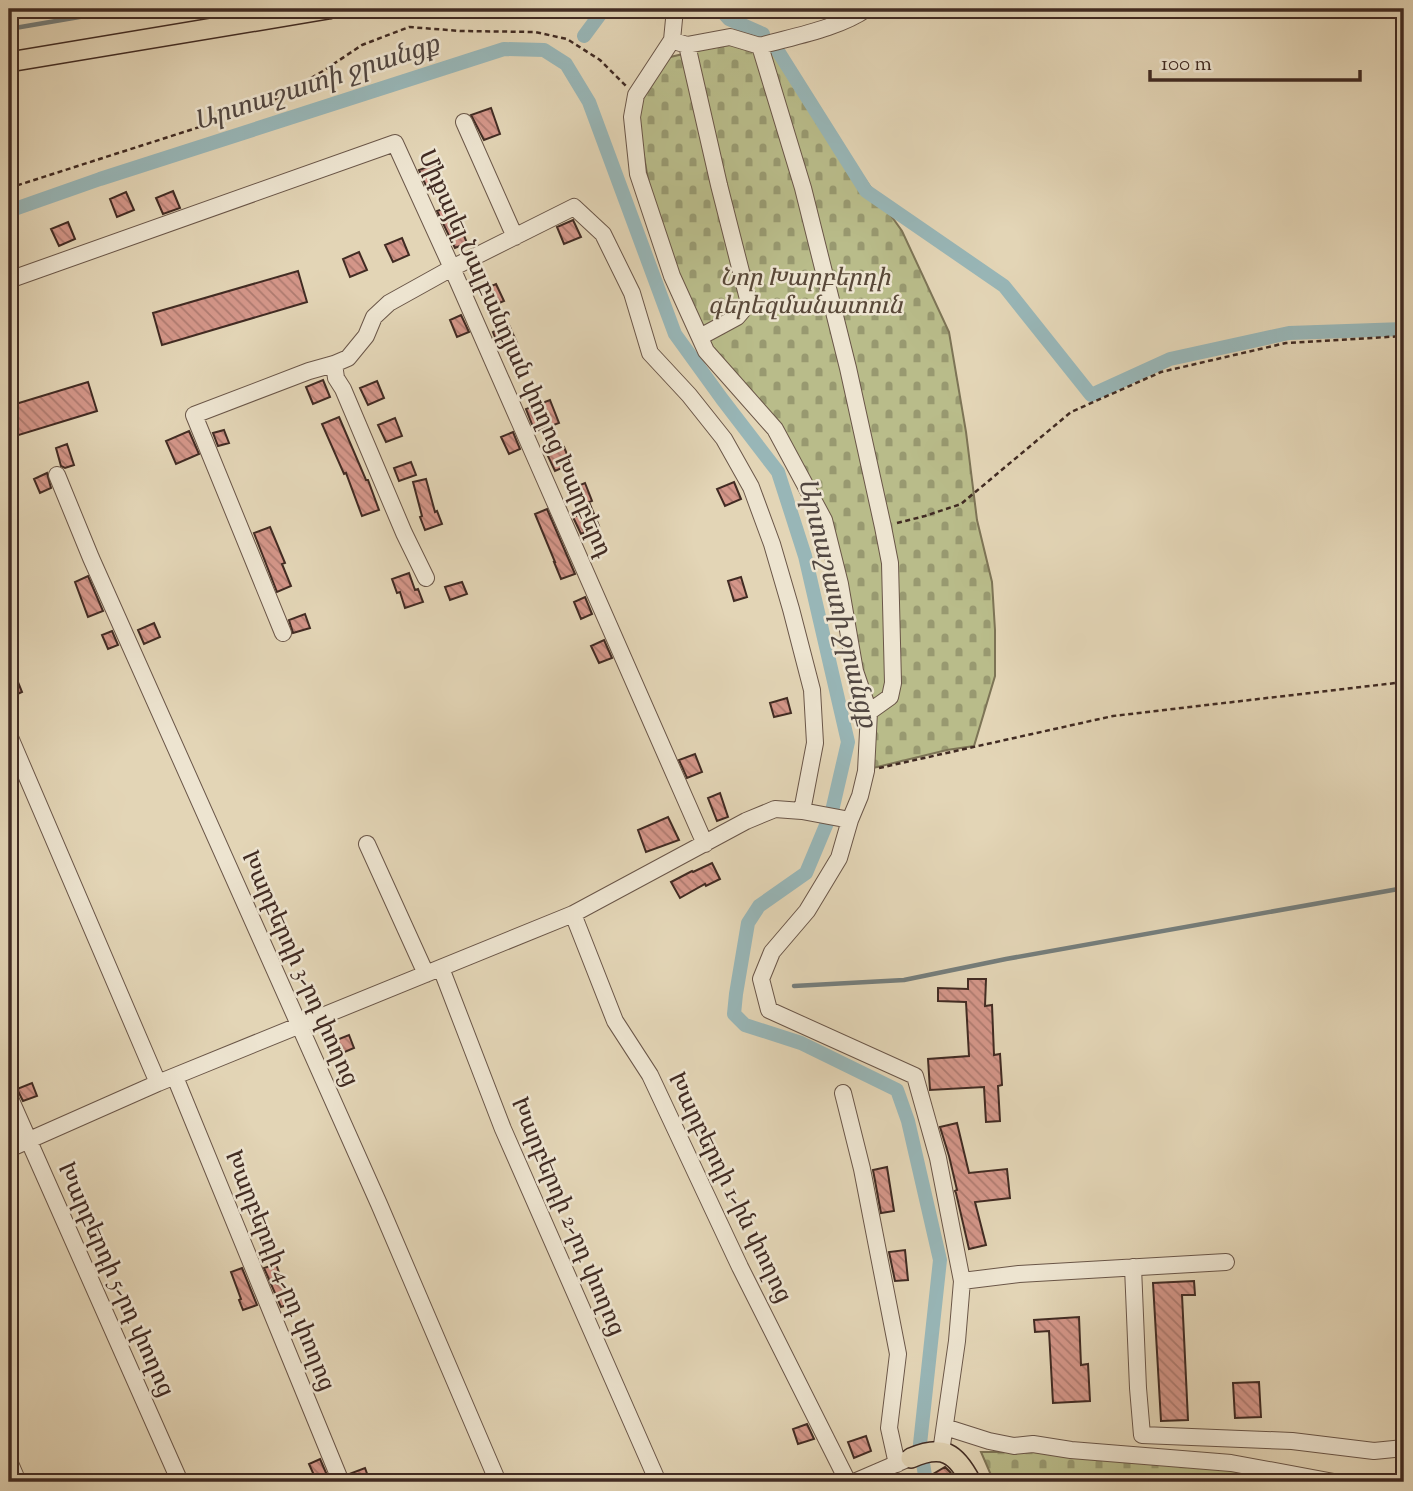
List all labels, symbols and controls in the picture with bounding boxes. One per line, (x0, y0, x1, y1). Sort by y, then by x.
water label: Արտաշատի ջրանցք (189, 26, 446, 141)
scale bar (1150, 38, 1360, 82)
text: 100 m (1161, 50, 1212, 80)
street label: Միքայել Նալբանդյան փողոց Խարբերդ (408, 145, 620, 564)
park label: Նոր Խարբերդի գերեզմանատուն (708, 262, 904, 324)
water label: Արտաշատի ջրանցք (787, 474, 885, 733)
street label: Խարբերդի 3-րդ փողոց (232, 846, 366, 1092)
street label: Խարբերդի 1-ին փողոց (658, 1067, 800, 1309)
street label: Խարբերդի 2-րդ փողոց (501, 1092, 633, 1342)
street label: Խարբերդի 4-րդ փողոց (215, 1145, 343, 1397)
street label: Խարբերդի 5-րդ փողոց (48, 1157, 182, 1403)

